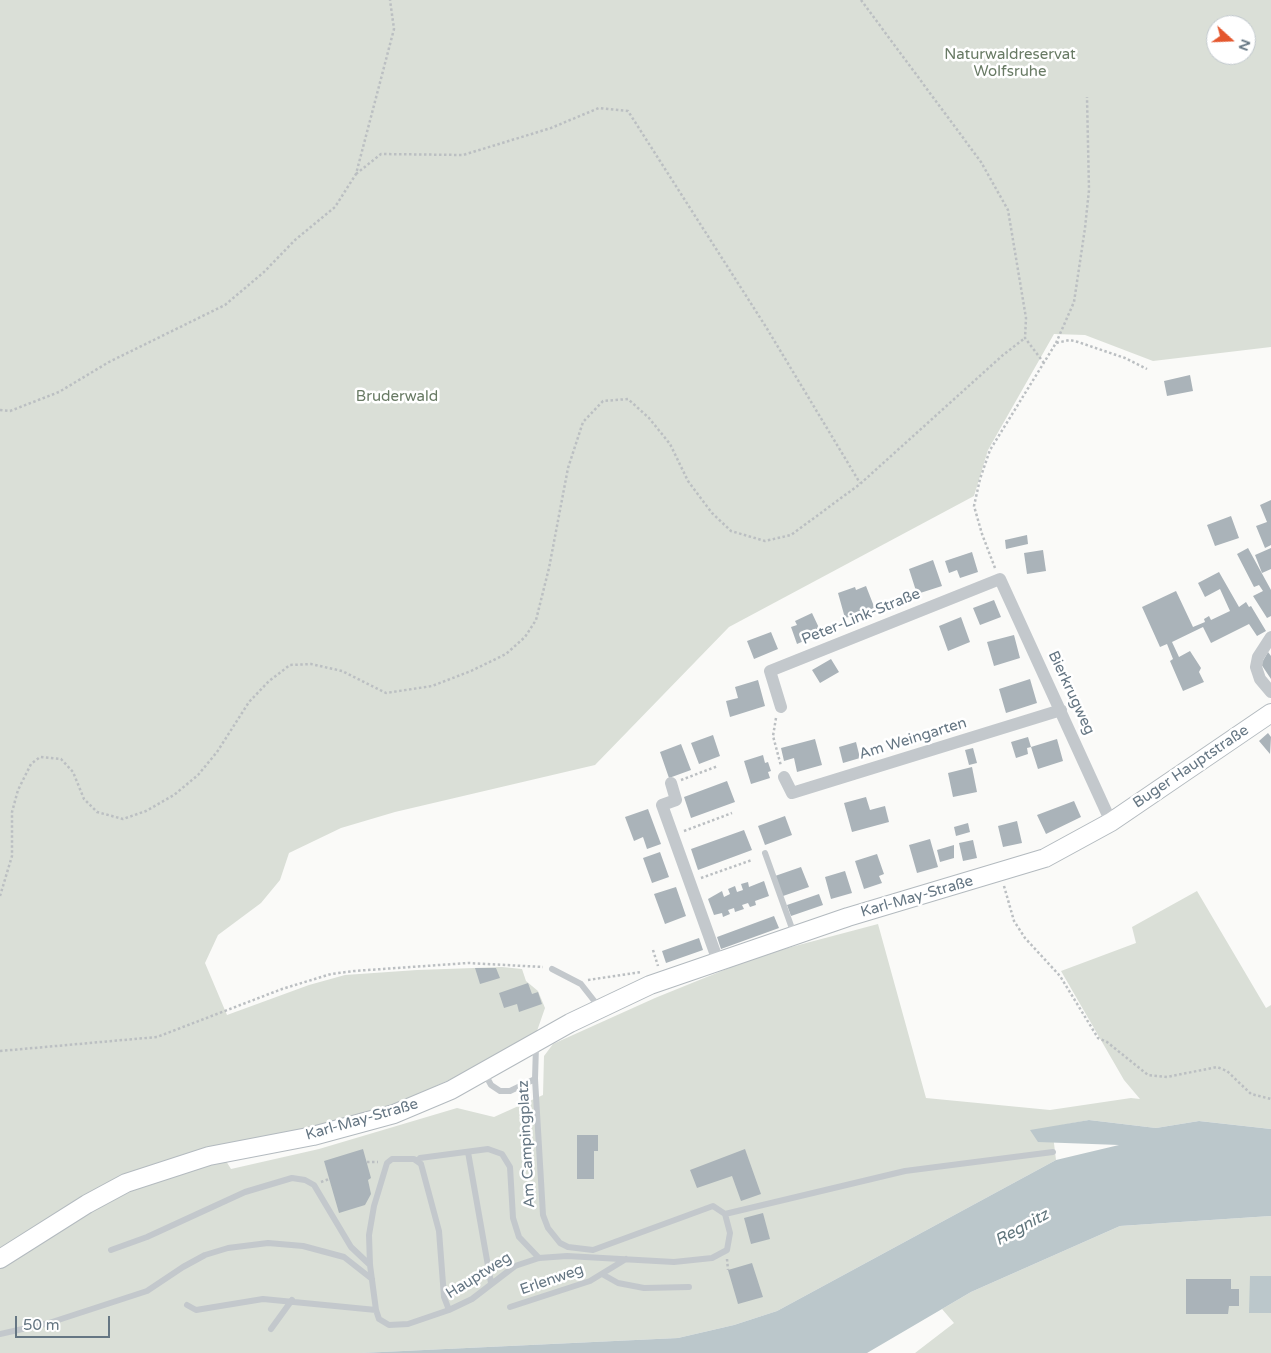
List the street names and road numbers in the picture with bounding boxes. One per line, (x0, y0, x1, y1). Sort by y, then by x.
street label: Peter-Link-Straße (799, 585, 923, 649)
street label: Bierkrugweg (1044, 648, 1098, 738)
street label: Am Weingarten (857, 714, 969, 764)
street label: Buger Hauptstraße (1130, 722, 1252, 812)
street label: Karl-May-Straße (859, 872, 975, 922)
street label: Am Campingplatz (515, 1080, 539, 1208)
street label: Karl-May-Straße (304, 1095, 420, 1145)
street label: Hauptweg (443, 1249, 515, 1303)
street label: Erlenweg (518, 1261, 586, 1299)

